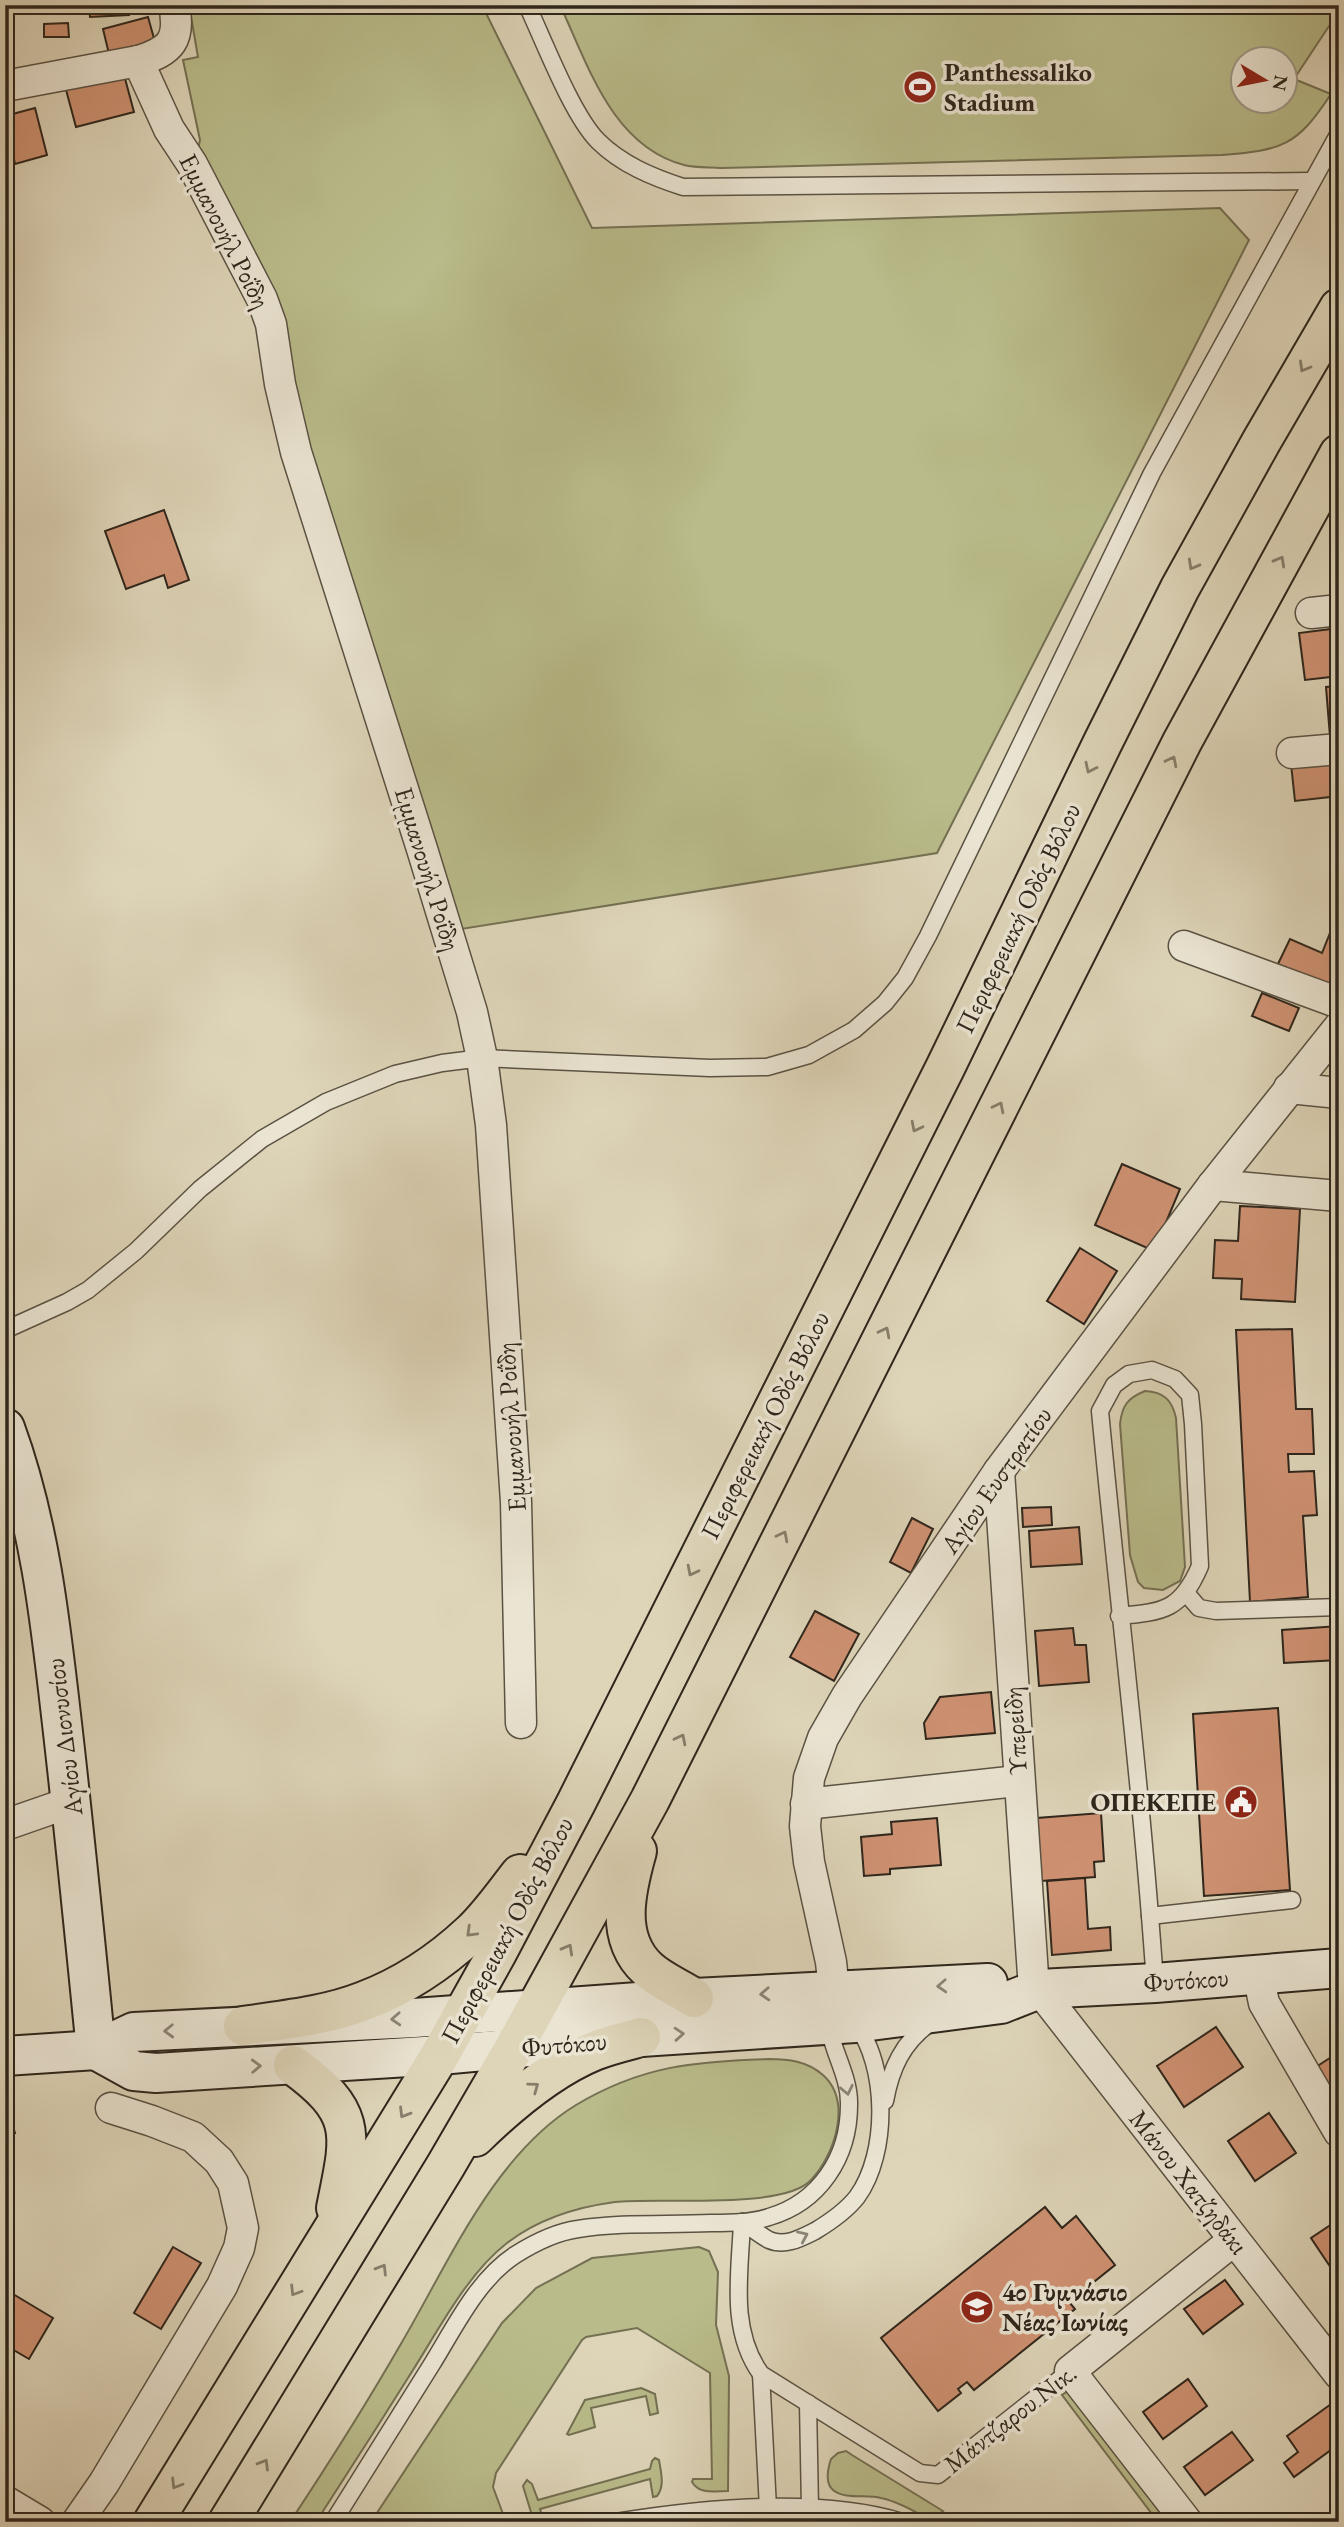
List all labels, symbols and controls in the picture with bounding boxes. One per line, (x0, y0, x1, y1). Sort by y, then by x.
north arrow (1228, 46, 1298, 116)
place label: Panthessaliko Stadium (944, 55, 1092, 119)
sports icon: Panthessaliko Stadium (901, 68, 939, 106)
text: N (1266, 73, 1294, 93)
street label: Εμμανουήλ Ροΐδη (171, 148, 279, 314)
one-way arrow (1300, 359, 1313, 372)
one-way arrow (1272, 555, 1286, 568)
one-way arrow (1188, 558, 1201, 570)
one-way arrow (1164, 756, 1178, 768)
one-way arrow (1084, 761, 1098, 773)
street label: Εμμανουήλ Ροΐδη (387, 783, 469, 955)
street label: Περιφερειακή Οδός Βόλου (947, 797, 1089, 1039)
one-way arrow (990, 1102, 1004, 1114)
one-way arrow (910, 1120, 924, 1132)
street label: Περιφερειακή Οδός Βόλου (693, 1305, 837, 1545)
one-way arrow (877, 1327, 891, 1339)
street label: Εμμανουήλ Ροΐδη (488, 1341, 534, 1513)
street label: Αγίου Ευστρατίου (932, 1400, 1059, 1561)
one-way arrow (775, 1530, 789, 1543)
one-way arrow (687, 1564, 701, 1576)
street label: Αγίου Διονυσίου (37, 1656, 91, 1819)
street label: Υπερείδη (995, 1685, 1035, 1777)
one-way arrow (673, 1734, 687, 1746)
public building icon: ΟΠΕΚΕΠΕ (1222, 1783, 1260, 1821)
place label: ΟΠΕΚΕΠΕ (1090, 1785, 1216, 1819)
street label: Περιφερειακή Οδός Βόλου (433, 1811, 581, 2049)
one-way arrow (466, 1923, 479, 1936)
one-way arrow (560, 1944, 573, 1957)
street label: Φυτόκου (1142, 1960, 1230, 2000)
one-way arrow (937, 1978, 948, 1993)
one-way arrow (760, 1986, 771, 2001)
one-way arrow (390, 2011, 401, 2026)
one-way arrow (163, 2023, 174, 2039)
street label: Φυτόκου (520, 2023, 608, 2065)
one-way arrow (674, 2027, 685, 2042)
one-way arrow (251, 2059, 262, 2074)
one-way arrow (526, 2083, 539, 2095)
one-way arrow (838, 2084, 853, 2096)
street label: Μάνου Χατζηδάκι (1122, 2103, 1256, 2261)
one-way arrow (399, 2106, 412, 2119)
one-way arrow (796, 2230, 808, 2244)
one-way arrow (374, 2264, 387, 2277)
place label: 4ο Γυμνάσιο Νέας Ιωνίας (1002, 2275, 1128, 2339)
one-way arrow (291, 2283, 304, 2296)
school or university icon: 4ο Γυμνάσιο Νέας Ιωνίας (958, 2288, 996, 2326)
street label: Μάντζαρου Νικ. (937, 2355, 1083, 2481)
one-way arrow (255, 2458, 268, 2471)
one-way arrow (172, 2477, 185, 2490)

